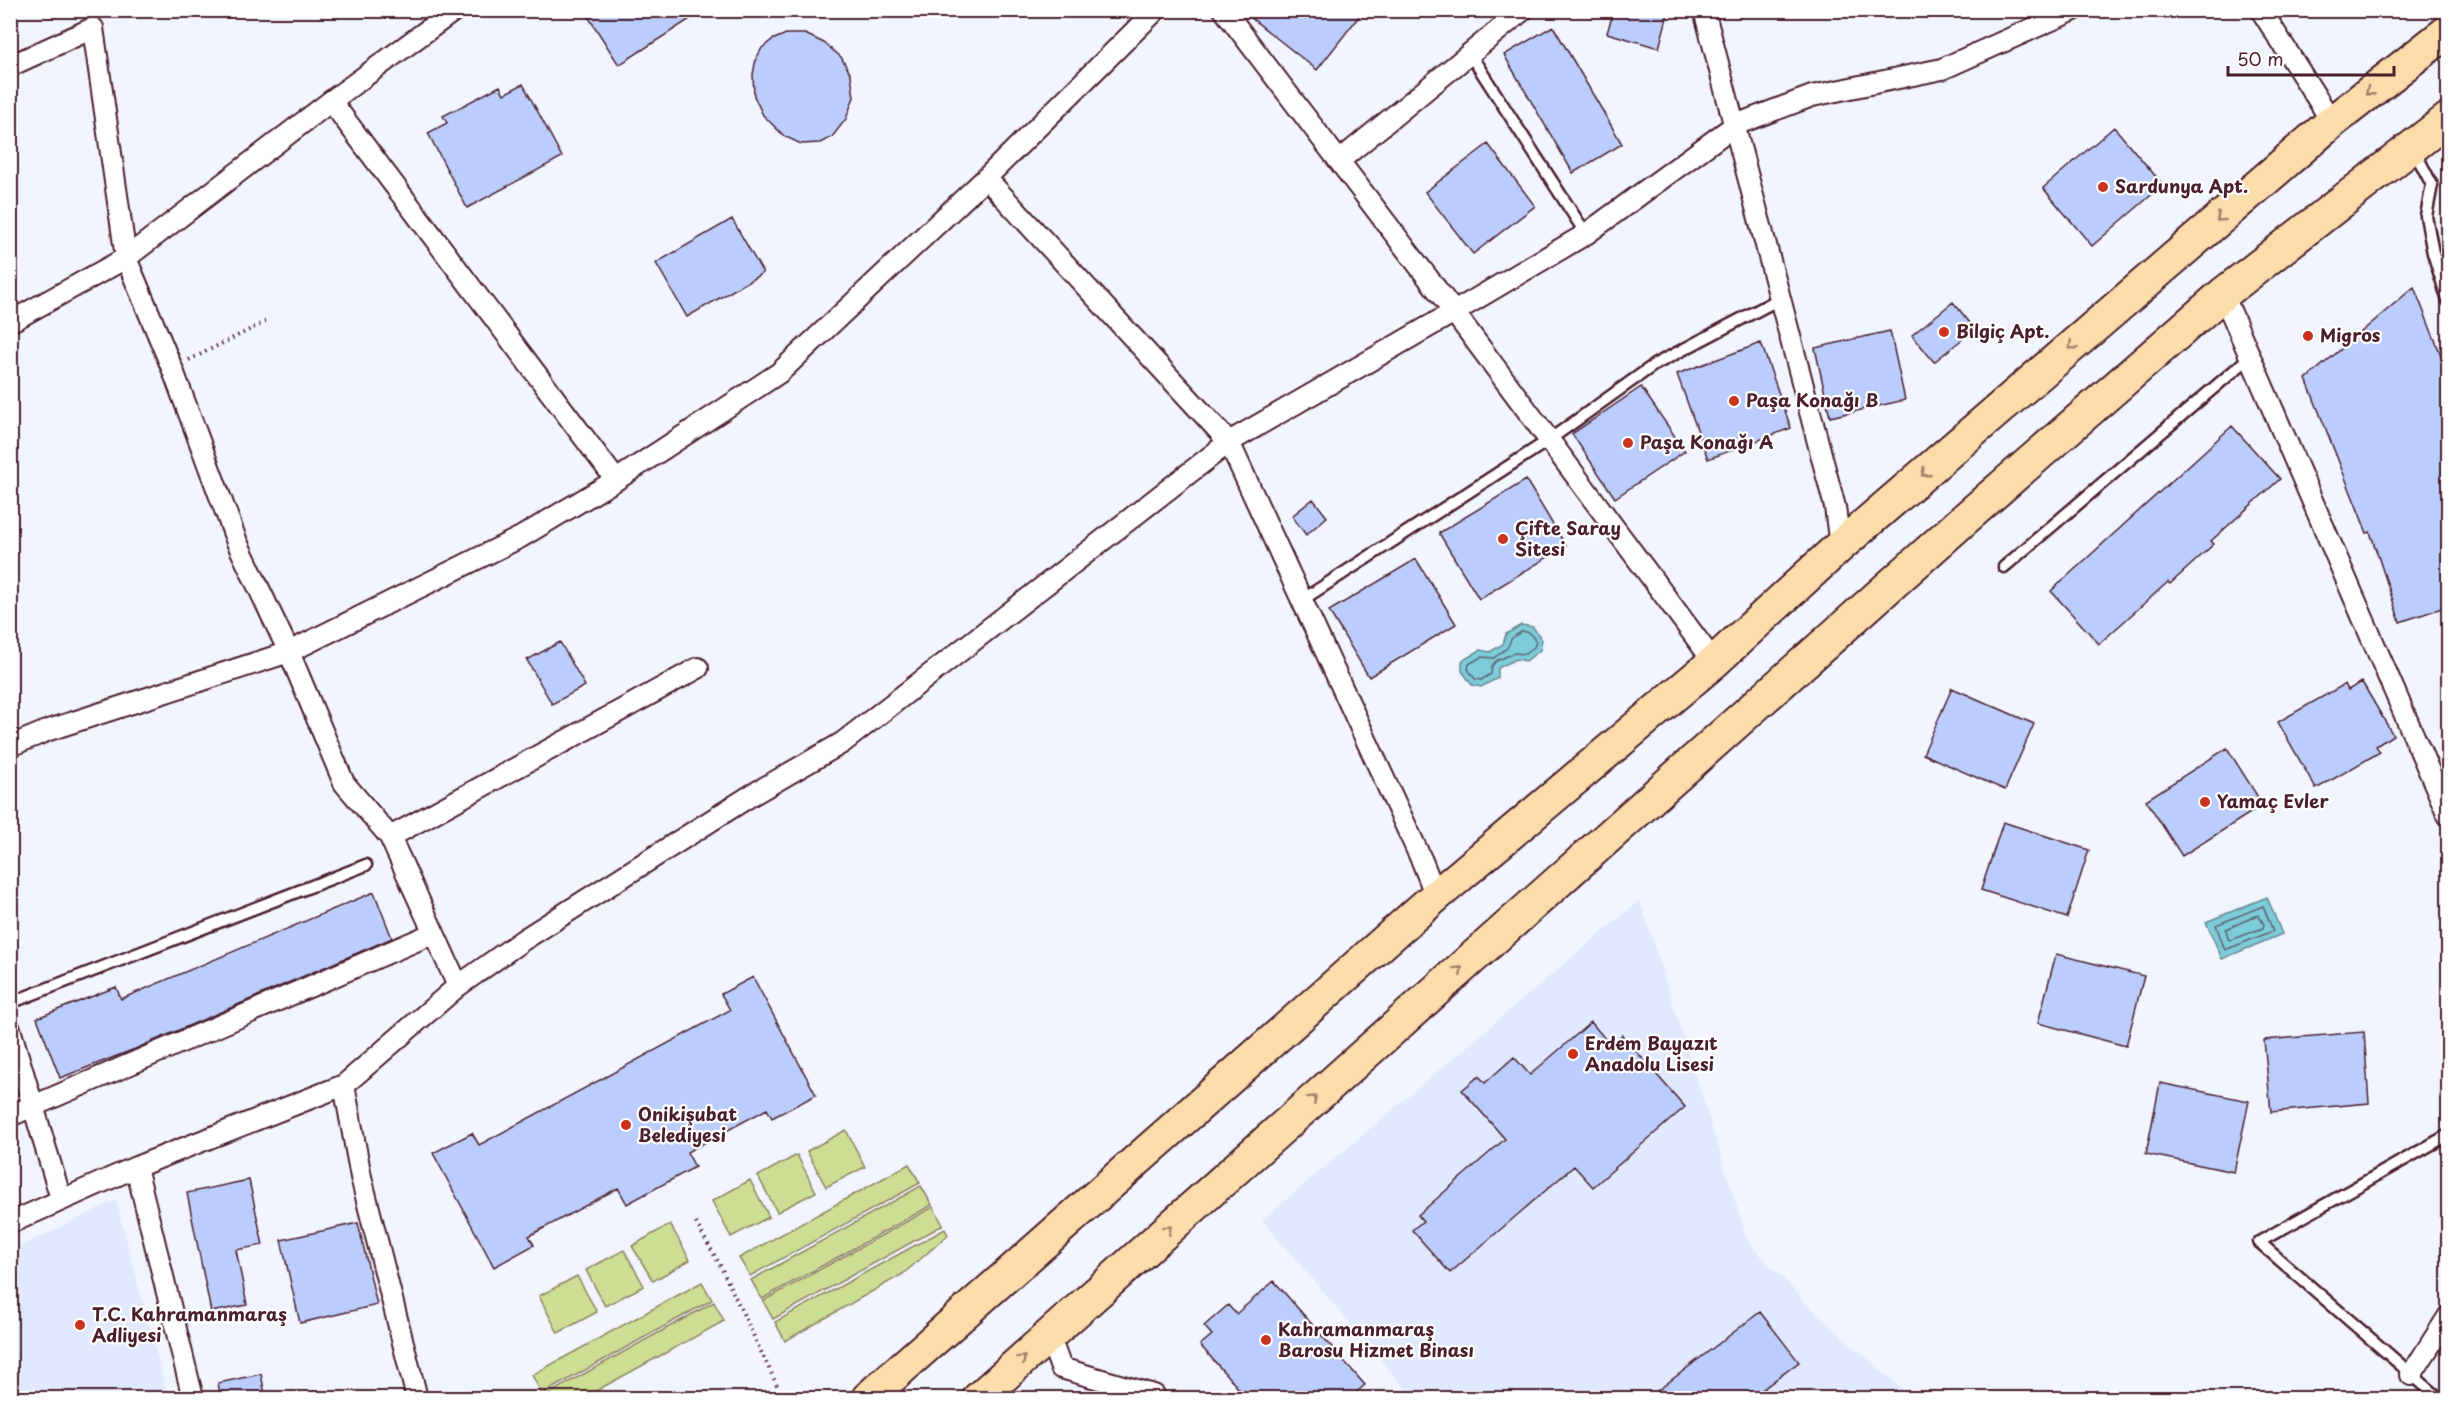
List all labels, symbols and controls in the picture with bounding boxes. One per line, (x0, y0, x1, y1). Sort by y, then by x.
scale bar (2228, 39, 2394, 77)
text: 50 m (2237, 45, 2284, 72)
one-way arrow (2365, 85, 2376, 96)
place label: Sardunya Apt. (2115, 172, 2248, 199)
marker: Sardunya Apt. (2096, 180, 2110, 194)
one-way arrow (2216, 211, 2227, 222)
place label: Bilgiç Apt. (1956, 317, 2050, 344)
place label: Migros (2320, 321, 2381, 348)
marker: Bilgiç Apt. (1937, 325, 1951, 339)
marker: Migros (2301, 329, 2315, 343)
one-way arrow (2068, 338, 2079, 349)
place label: Paşa Konağı B (1746, 386, 1879, 413)
marker: Paşa Konağı B (1727, 394, 1741, 408)
place label: Paşa Konağı A (1640, 428, 1773, 455)
marker: Paşa Konağı A (1621, 436, 1635, 450)
one-way arrow (1921, 466, 1932, 477)
place label: Çifte Saray Sitesi (1515, 514, 1621, 562)
marker: Çifte Saray Sitesi (1496, 532, 1510, 546)
place label: Yamaç Evler (2217, 787, 2329, 814)
marker: Yamaç Evler (2198, 795, 2212, 809)
one-way arrow (1452, 966, 1463, 977)
place label: Erdem Bayazıt Anadolu Lisesi (1585, 1029, 1718, 1077)
marker: Erdem Bayazıt Anadolu Lisesi (1566, 1047, 1580, 1061)
one-way arrow (1306, 1095, 1317, 1106)
place label: Onikişubat Belediyesi (638, 1100, 738, 1148)
marker: Onikişubat Belediyesi (619, 1118, 633, 1132)
one-way arrow (1161, 1225, 1171, 1236)
place label: T.C. Kahramanmaraş Adliyesi (92, 1300, 287, 1348)
place label: Kahramanmaraş Barosu Hizmet Binası (1278, 1315, 1474, 1363)
marker: T.C. Kahramanmaraş Adliyesi (73, 1318, 87, 1332)
marker: Kahramanmaraş Barosu Hizmet Binası (1259, 1333, 1273, 1347)
one-way arrow (1016, 1355, 1026, 1366)

